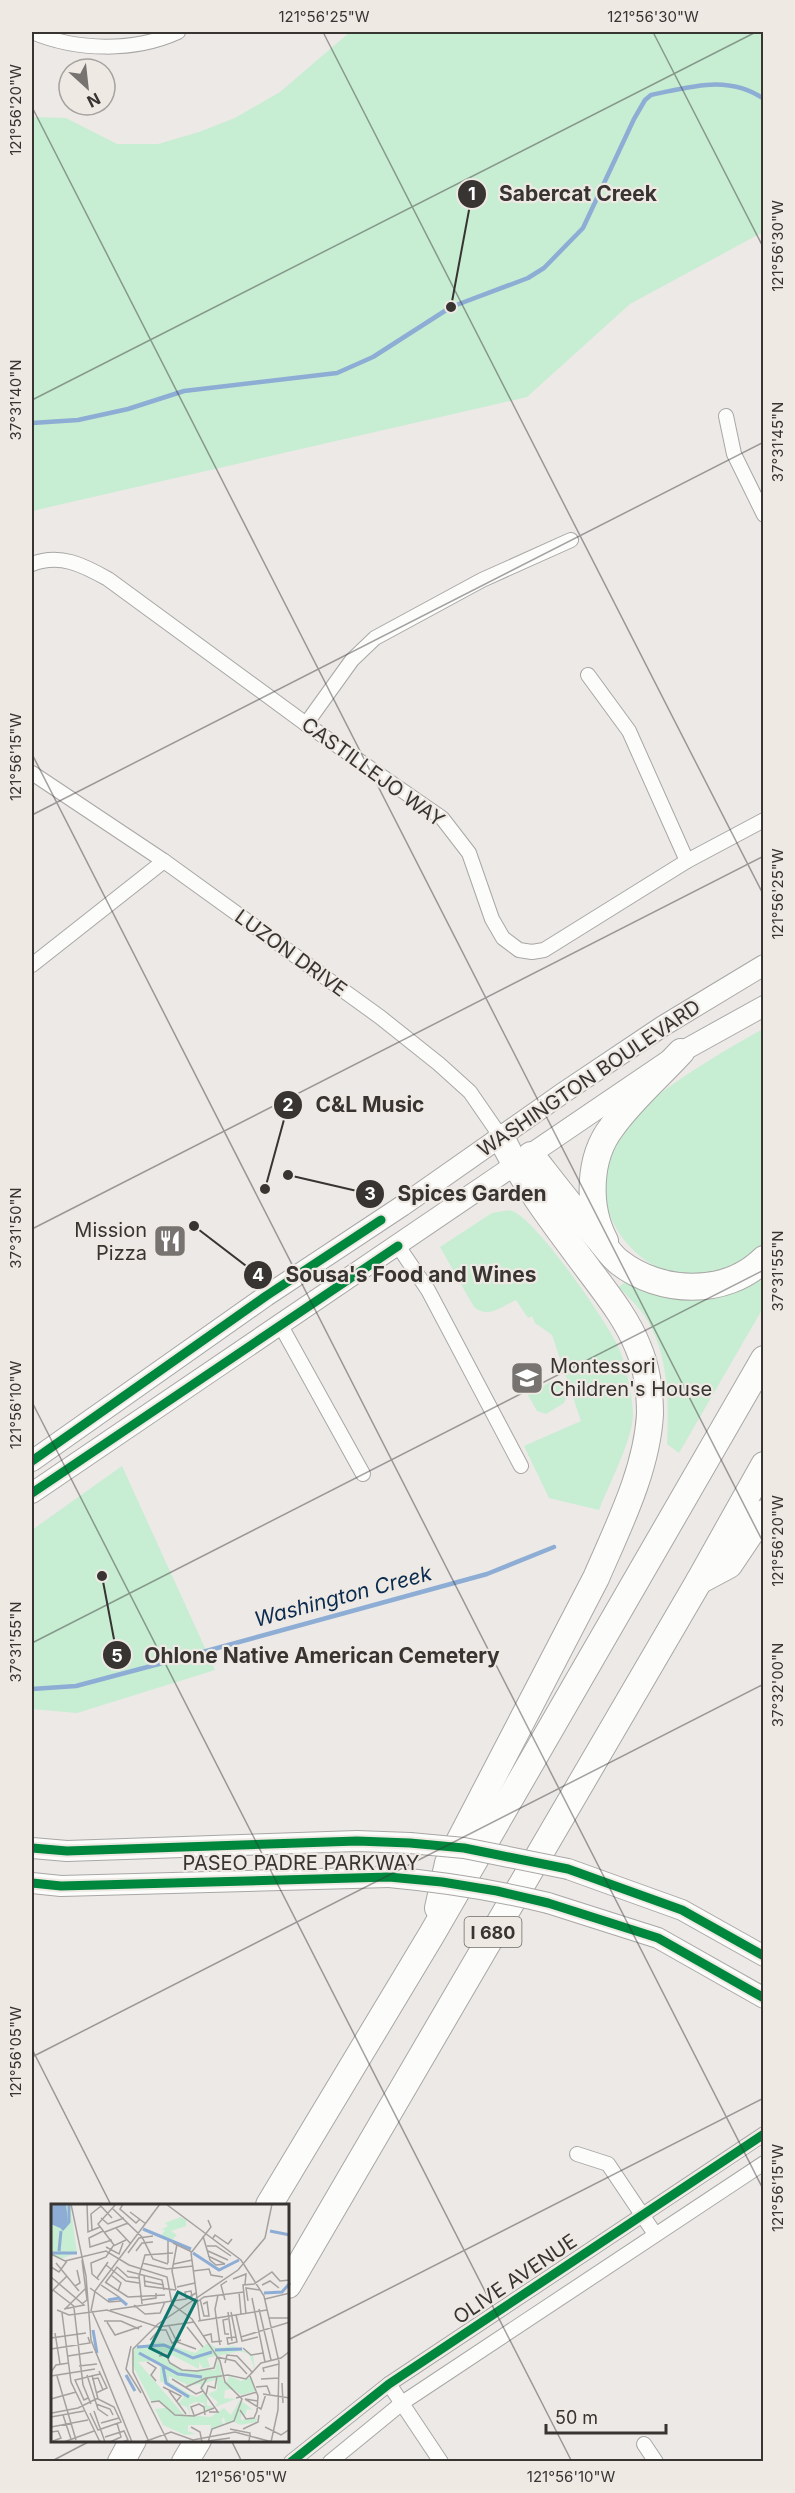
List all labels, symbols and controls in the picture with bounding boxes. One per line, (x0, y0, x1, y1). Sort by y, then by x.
text: 121°56'25"W (278, 7, 370, 26)
text: 121°56'30"W (607, 7, 699, 26)
north arrow (57, 57, 117, 117)
text: 121°56'20"W (6, 64, 25, 156)
text: N (84, 89, 104, 112)
callout: Sabercat Creek (457, 175, 669, 214)
text: Sabercat Creek (499, 181, 658, 206)
text: 1 (468, 183, 476, 204)
text: 121°56'30"W (768, 200, 787, 292)
text: 37°31'40"N (6, 360, 25, 440)
text: 37°31'45"N (768, 402, 787, 482)
street label: CASTILLEJO WAY (297, 712, 449, 832)
text: 121°56'15"W (6, 713, 25, 801)
text: 121°56'25"W (768, 848, 787, 940)
street label: LUZON DRIVE (230, 904, 352, 1002)
street label: WASHINGTON BOULEVARD (473, 994, 705, 1162)
callout: C&L Music (273, 1085, 436, 1124)
text: C&L Music (316, 1092, 424, 1117)
text: 2 (282, 1094, 294, 1115)
callout: Spices Garden (355, 1174, 558, 1213)
text: Spices Garden (397, 1181, 547, 1206)
text: 3 (364, 1183, 376, 1204)
text: 37°31'50"N (6, 1187, 25, 1269)
place label: Mission Pizza (74, 1218, 147, 1265)
restaurant icon: Mission Pizza (152, 1223, 188, 1259)
text: 37°31'55"N (768, 1231, 787, 1311)
callout: Sousa's Food and Wines (243, 1255, 548, 1294)
text: Sousa's Food and Wines (286, 1262, 536, 1287)
text: 4 (252, 1264, 264, 1285)
place label: Montessori Children's House (550, 1354, 712, 1401)
school or university icon: Montessori Children's House (509, 1360, 545, 1396)
text: 121°56'10"W (6, 1361, 25, 1449)
text: 121°56'20"W (768, 1495, 787, 1587)
water label: Washington Creek (252, 1560, 435, 1632)
text: 37°31'55"N (6, 1602, 25, 1682)
callout: Ohlone Native American Cemetery (102, 1636, 512, 1675)
text: Ohlone Native American Cemetery (144, 1643, 500, 1668)
text: 37°32'00"N (768, 1643, 787, 1727)
text: 5 (111, 1645, 123, 1666)
street label: PASEO PADRE PARKWAY (183, 1851, 420, 1875)
road number: I 680 (464, 1917, 522, 1947)
text: 121°56'05"W (6, 2006, 25, 2098)
text: 121°56'15"W (768, 2144, 787, 2232)
inset map (51, 2204, 290, 2442)
street label: OLIVE AVENUE (449, 2229, 581, 2329)
scale bar (546, 2397, 666, 2435)
text: 50 m (555, 2407, 598, 2428)
text: 121°56'05"W (195, 2467, 287, 2486)
text: 121°56'10"W (527, 2467, 615, 2486)

